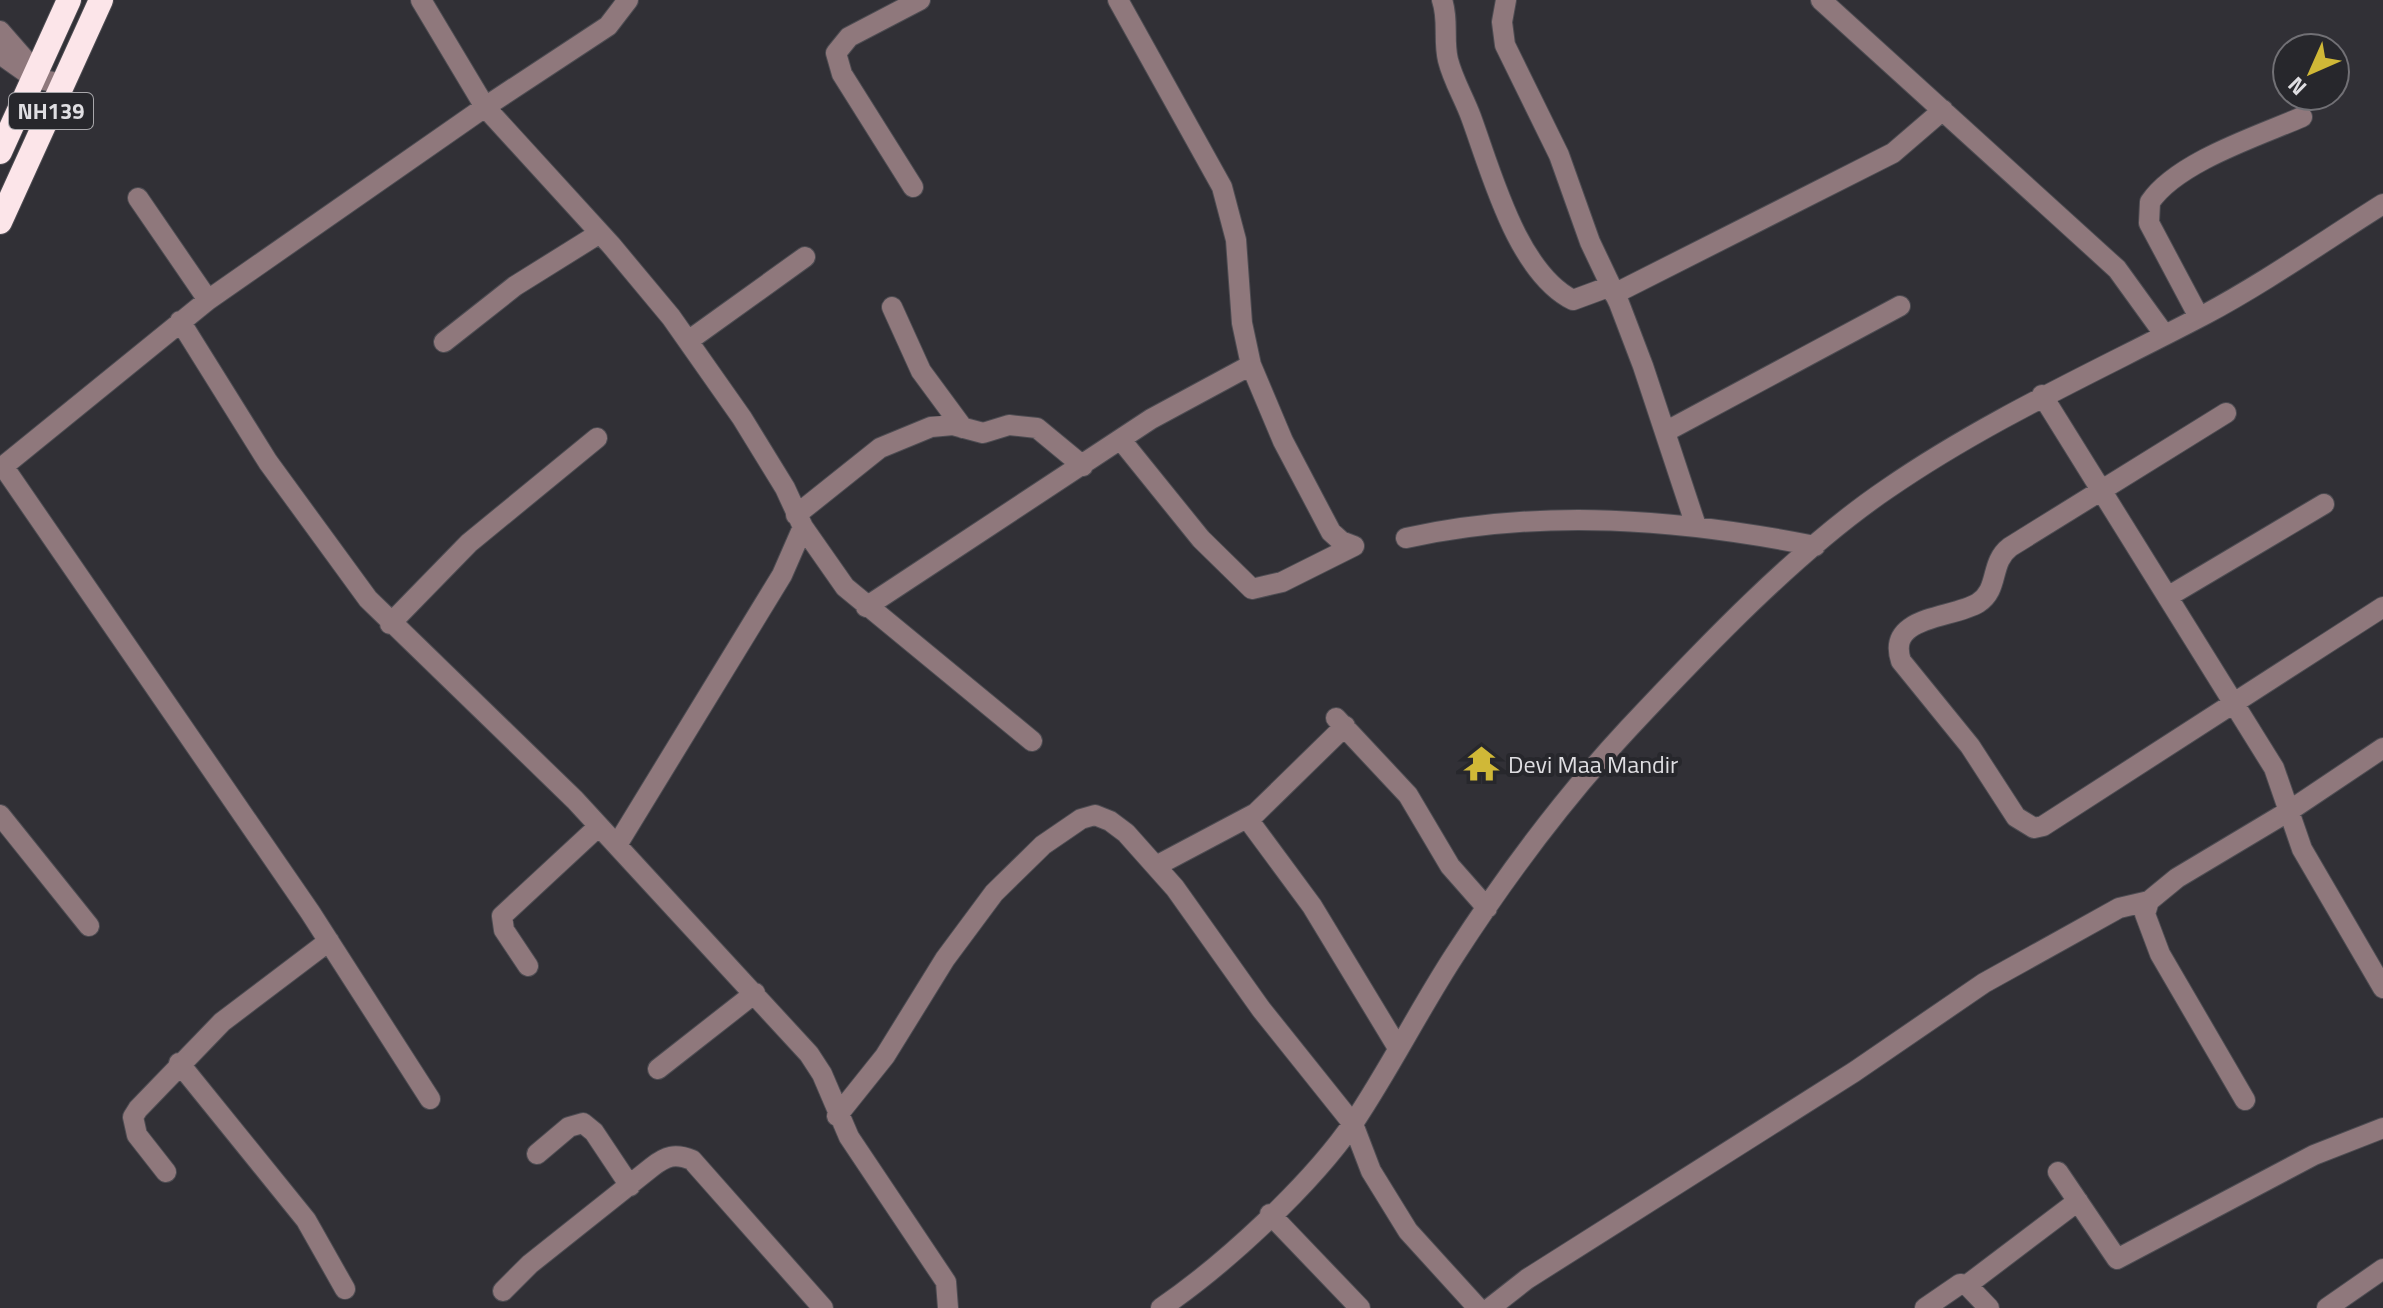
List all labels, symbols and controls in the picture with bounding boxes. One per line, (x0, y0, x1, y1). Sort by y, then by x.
north arrow (2271, 32, 2351, 112)
text: N (2279, 69, 2314, 104)
road number: NH139 (9, 93, 93, 129)
temple icon: Devi Maa Mandir (1463, 745, 1501, 783)
place label: Devi Maa Mandir (1508, 746, 1678, 782)

